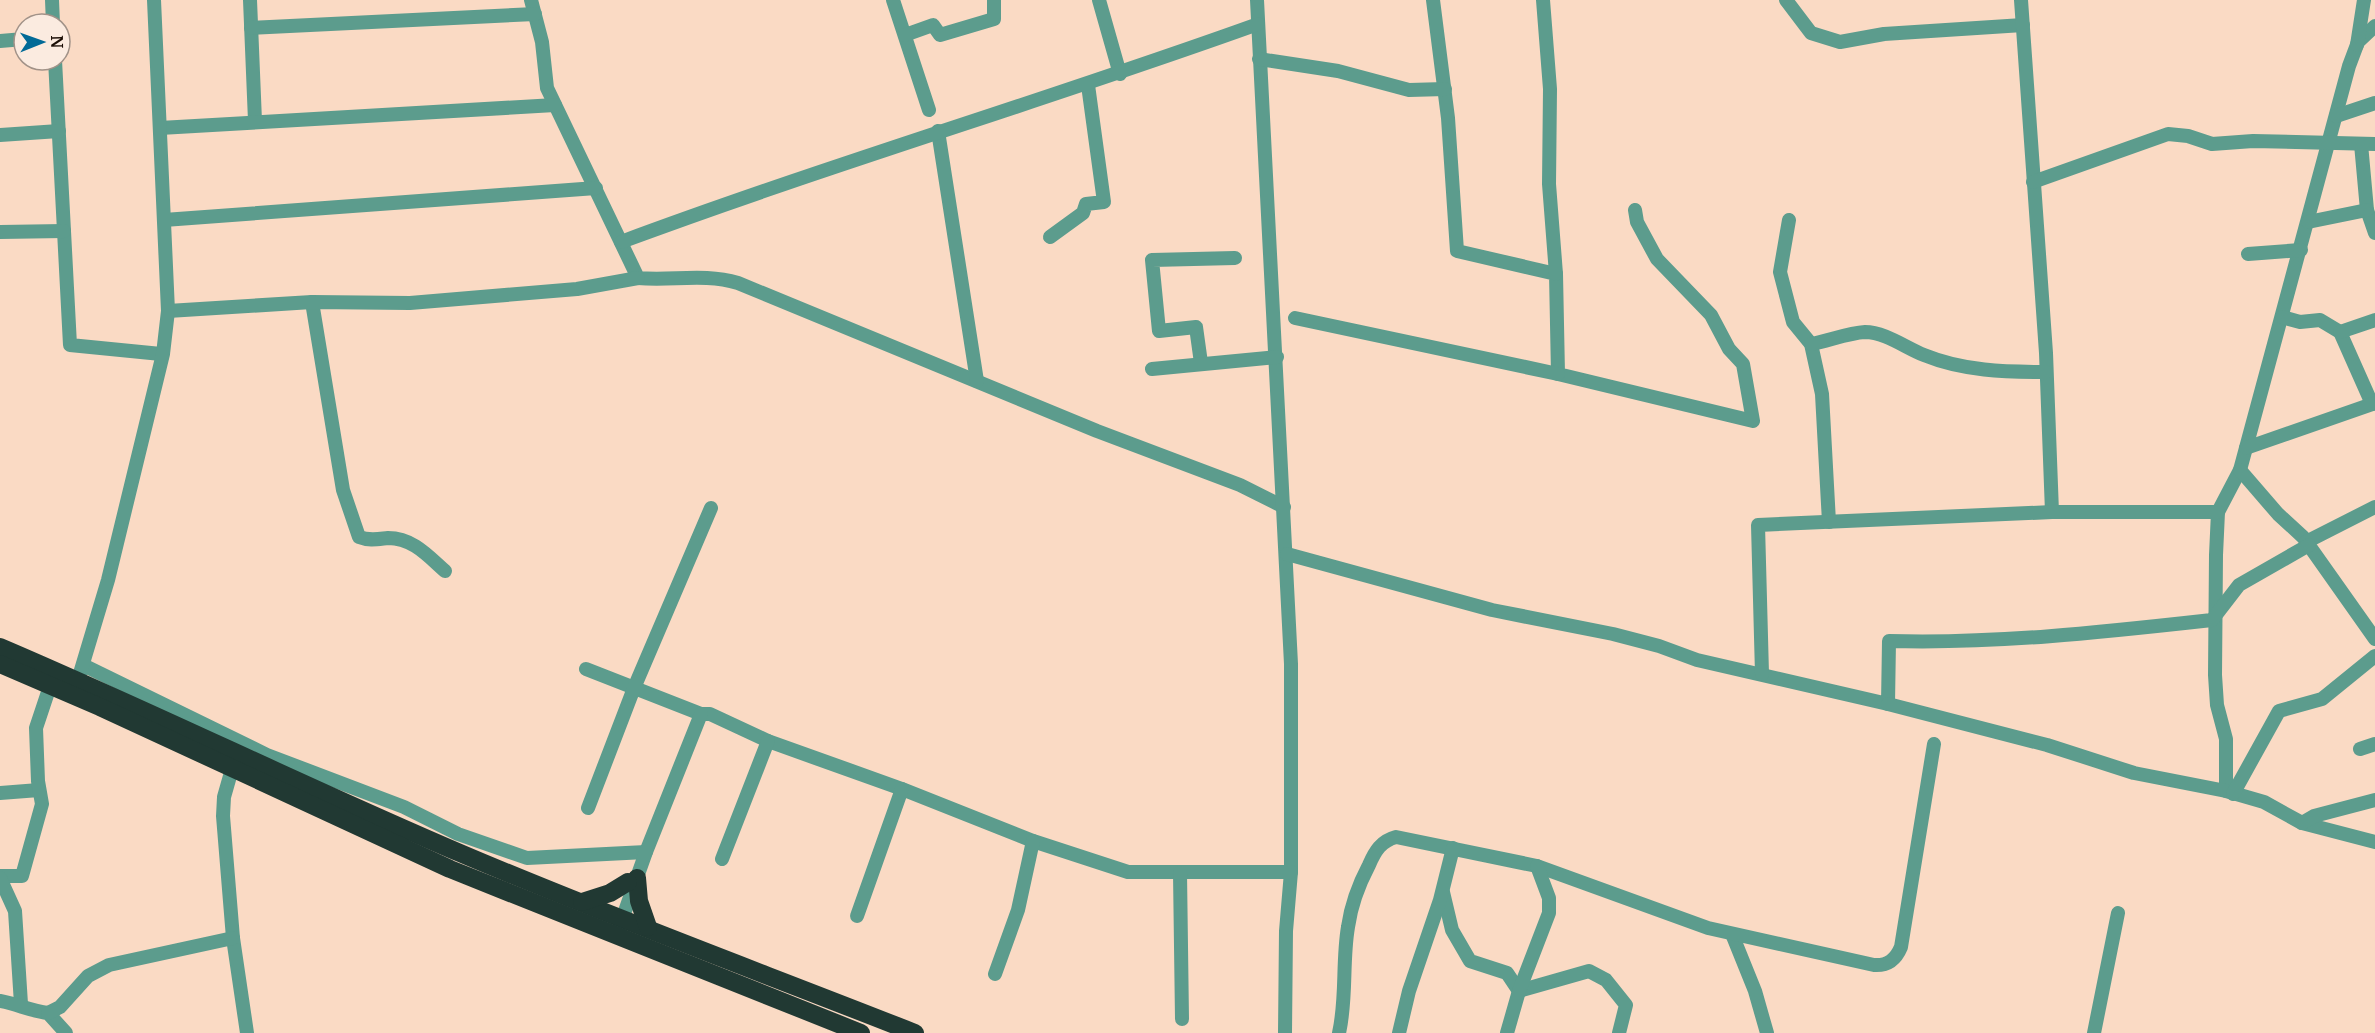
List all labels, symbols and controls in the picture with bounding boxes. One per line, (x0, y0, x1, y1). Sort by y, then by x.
north arrow (12, 12, 72, 72)
text: N (47, 35, 67, 49)

